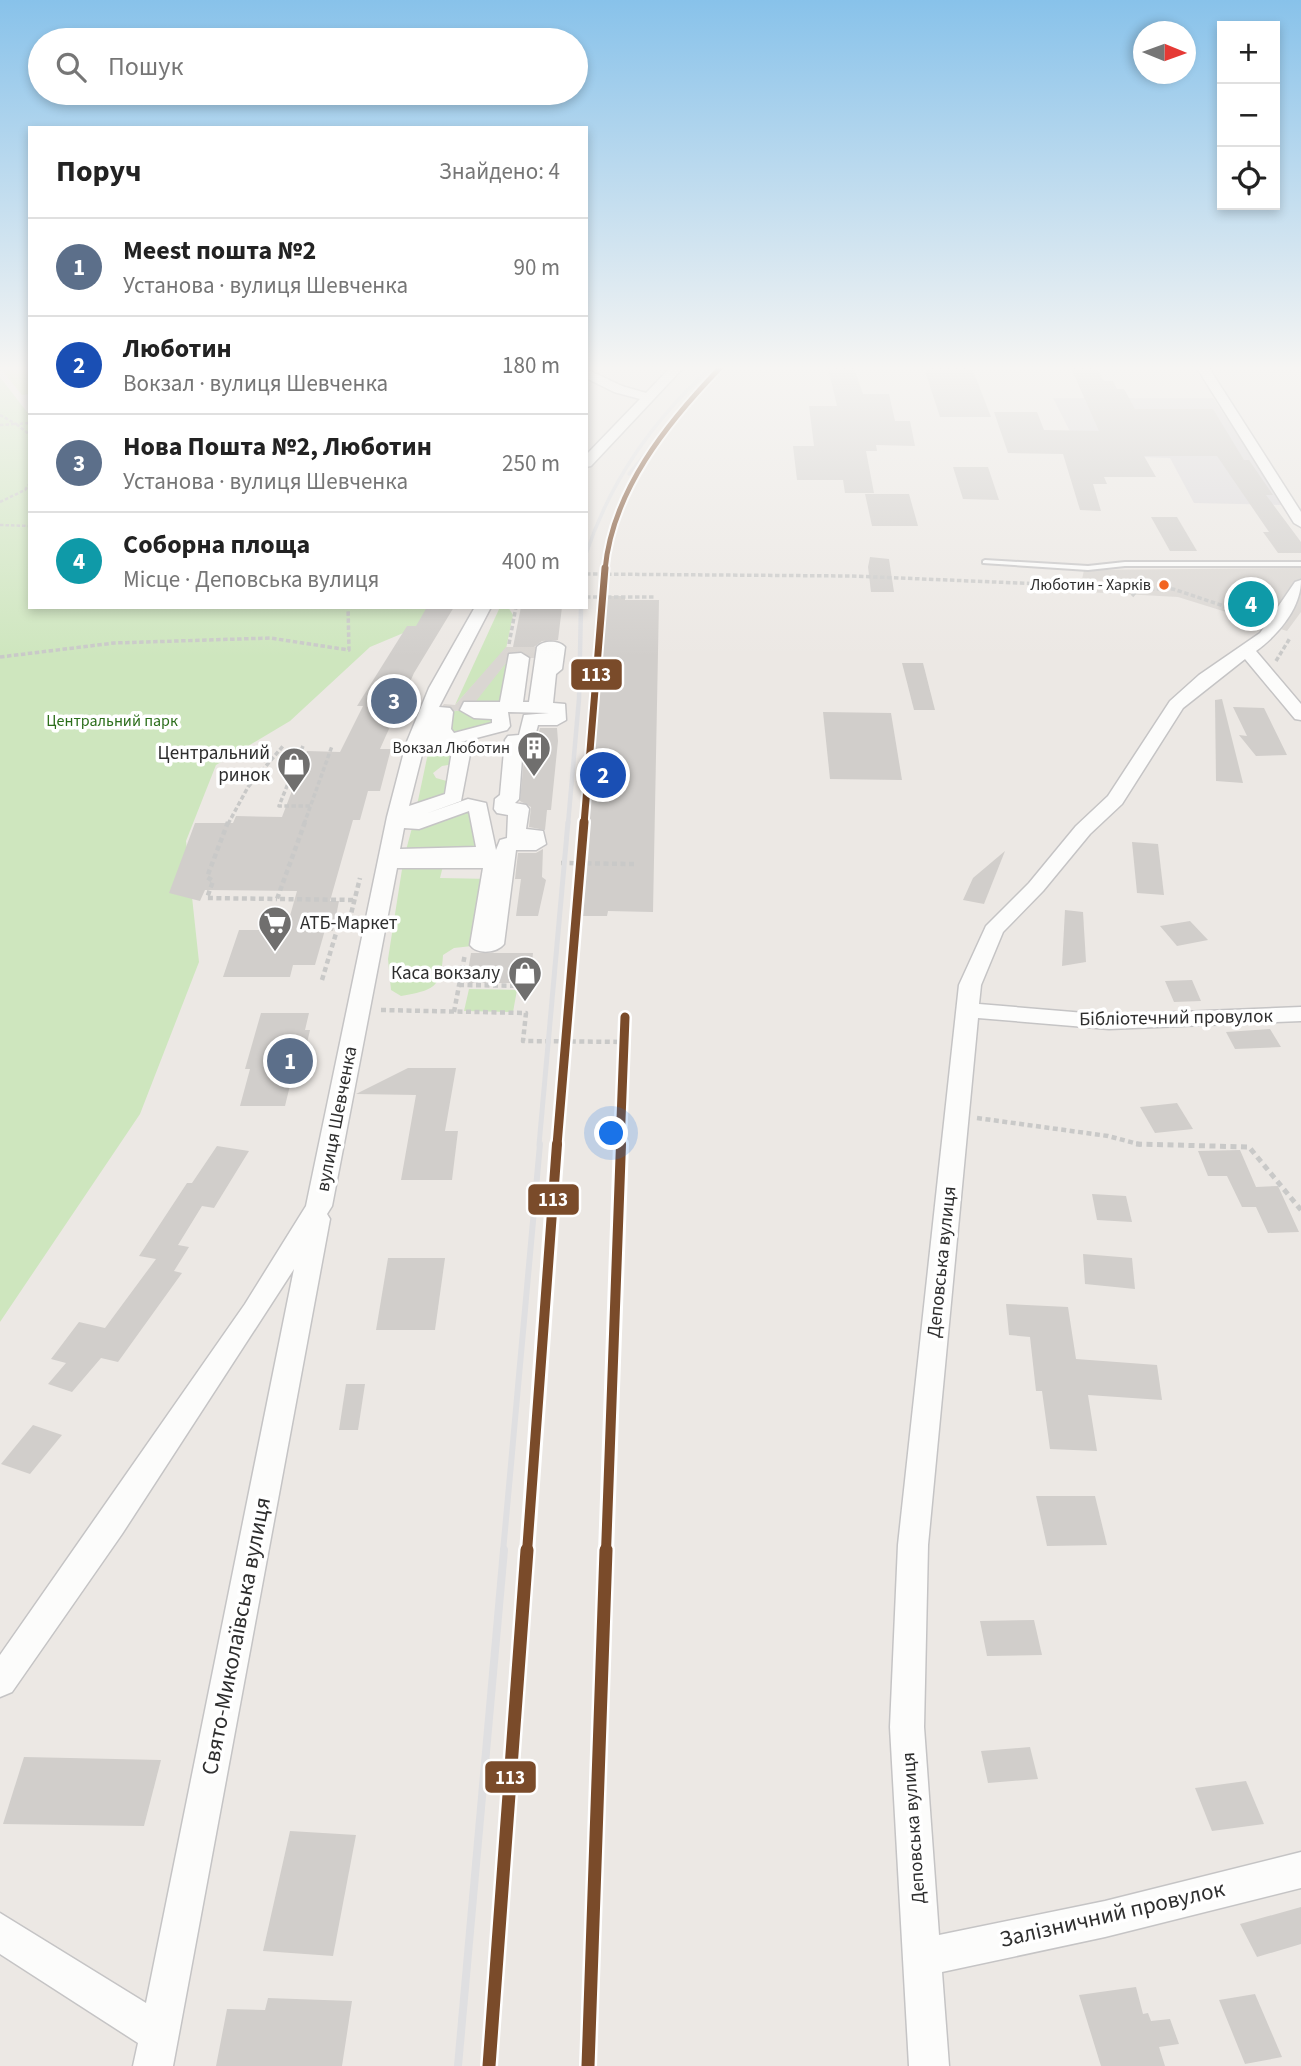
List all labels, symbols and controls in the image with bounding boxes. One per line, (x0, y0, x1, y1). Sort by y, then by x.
north arrow (1133, 21, 1196, 84)
map controls (1217, 21, 1280, 210)
button: + (1217, 21, 1280, 84)
search box (28, 28, 588, 105)
icon: search (52, 48, 90, 86)
text: Пошук (108, 48, 183, 85)
button: − (1217, 84, 1280, 147)
button: locate (1217, 147, 1280, 210)
text: Поруч (56, 150, 142, 193)
text: Знайдено: 4 (439, 155, 560, 188)
text: Meest пошта №2 (123, 232, 316, 269)
text: 1 (73, 251, 85, 284)
text: 90 m (513, 251, 560, 284)
text: Установа · вулиця Шевченка (123, 269, 408, 302)
text: Люботин (123, 330, 232, 367)
text: 2 (73, 349, 85, 382)
text: 180 m (502, 349, 560, 382)
text: Вокзал · вулиця Шевченка (123, 367, 388, 400)
text: Нова Пошта №2, Люботин (123, 428, 432, 465)
text: 3 (73, 447, 85, 480)
text: 250 m (502, 447, 560, 480)
text: Установа · вулиця Шевченка (123, 465, 408, 498)
text: Соборна площа (123, 526, 310, 563)
text: 4 (73, 545, 85, 578)
text: 400 m (502, 545, 560, 578)
text: Місце · Деповська вулиця (123, 563, 379, 596)
place label: Люботин - Харків (1030, 574, 1151, 596)
marker: Люботин - Харків (1157, 578, 1171, 592)
pin: 4 (1228, 578, 1274, 630)
line badge: 113 (570, 658, 623, 691)
text: 113 (581, 662, 611, 689)
pin: 3 (371, 675, 417, 727)
park label: Центральний парк (46, 710, 178, 732)
building icon: Вокзал Люботин (515, 729, 553, 778)
place label: Вокзал Люботин (393, 737, 510, 759)
place label: Центральний ринок (157, 740, 271, 789)
shop icon: Центральний ринок (275, 745, 313, 794)
pin: 2 (580, 749, 626, 801)
supermarket icon: АТБ-Маркет (256, 904, 294, 953)
place label: АТБ-Маркет (300, 910, 398, 937)
shop icon: Каса вокзалу (506, 954, 544, 1003)
place label: Каса вокзалу (391, 960, 500, 987)
street label: Бібліотечний провулок (1079, 1003, 1274, 1033)
pin: 1 (267, 1035, 313, 1087)
street label: вулиця Шевченка (310, 1044, 364, 1194)
your location (594, 1116, 628, 1150)
line badge: 113 (527, 1183, 580, 1216)
street label: Деповська вулиця (921, 1185, 963, 1339)
text: 113 (538, 1187, 568, 1214)
street label: Свято-Миколаївська вулиця (193, 1494, 279, 1778)
street label: Деповська вулиця (895, 1751, 933, 1905)
line badge: 113 (484, 1760, 537, 1794)
text: 113 (495, 1765, 525, 1792)
street label: Залізничний провулок (996, 1872, 1228, 1956)

